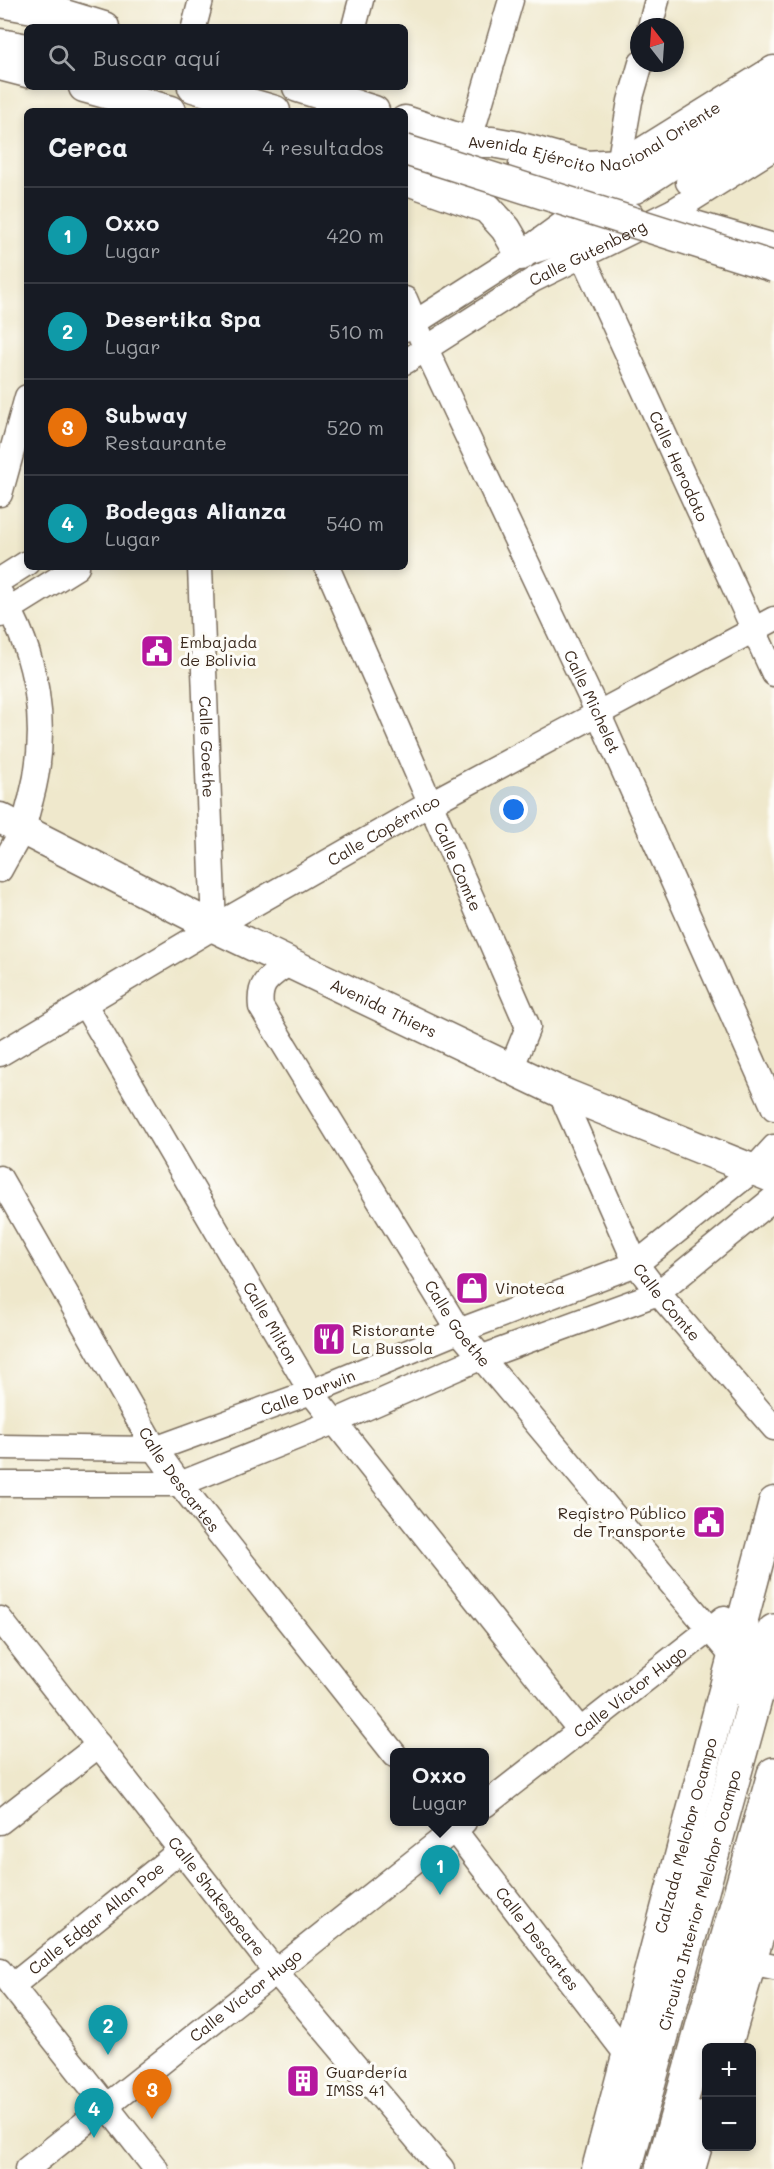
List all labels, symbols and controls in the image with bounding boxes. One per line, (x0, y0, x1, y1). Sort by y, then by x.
north arrow (630, 18, 684, 72)
search box (24, 24, 408, 90)
icon: search (45, 41, 78, 74)
text: Buscar aquí (93, 43, 221, 72)
street label: Avenida Ejército Nacional Oriente (467, 96, 724, 176)
text: Cerca (48, 130, 128, 164)
text: 4 resultados (262, 134, 384, 160)
text: Oxxo (105, 208, 159, 237)
street label: Calle Gutenberg (525, 215, 650, 290)
text: 1 (63, 222, 72, 248)
text: 420 m (326, 222, 384, 248)
text: Lugar (105, 237, 161, 263)
text: Desertika Spa (105, 304, 261, 333)
text: 2 (62, 318, 73, 344)
text: 510 m (329, 318, 384, 344)
text: Lugar (105, 333, 161, 359)
text: Subway (105, 400, 188, 429)
street label: Calle Herodoto (645, 407, 714, 525)
text: 3 (62, 414, 74, 440)
text: 520 m (327, 414, 384, 440)
text: Restaurante (105, 429, 227, 455)
text: Bodegas Alianza (105, 496, 287, 525)
text: 4 (61, 510, 74, 536)
text: 540 m (326, 510, 384, 536)
text: Lugar (105, 525, 161, 551)
place label: Embajada de Bolivia (180, 631, 258, 670)
public building icon: Embajada de Bolivia (139, 633, 175, 669)
street label: Calle Michelet (560, 646, 626, 756)
street label: Calle Goethe (195, 696, 220, 798)
street label: Calle Copérnico (323, 789, 443, 870)
your location (499, 795, 528, 824)
street label: Calle Comte (430, 819, 487, 914)
street label: Avenida Thiers (327, 973, 440, 1042)
street label: Calle Comte (629, 1258, 706, 1345)
shop icon: Vinoteca (454, 1270, 490, 1306)
street label: Calle Goethe (420, 1276, 496, 1371)
place label: Vinoteca (495, 1277, 565, 1298)
street label: Calle Milton (239, 1278, 303, 1367)
place label: Ristorante La Bussola (352, 1319, 435, 1358)
restaurant icon: Ristorante La Bussola (311, 1321, 347, 1357)
street label: Calle Darwin (257, 1364, 358, 1420)
street label: Calle Descartes (134, 1423, 225, 1536)
place label: Registro Público de Transporte (558, 1502, 686, 1541)
public building icon: Registro Público de Transporte (691, 1504, 727, 1540)
street label: Calle Víctor Hugo (569, 1640, 690, 1742)
street label: Calzada Melchor Ocampo (649, 1735, 721, 1936)
popup (390, 1748, 489, 1826)
text: Oxxo (412, 1760, 466, 1789)
street label: Circuito Interior Melchor Ocampo (653, 1767, 745, 2033)
text: Lugar (412, 1789, 467, 1815)
street label: Calle Shakespeare (164, 1832, 271, 1960)
pin: 1 (420, 1846, 460, 1895)
street label: Calle Edgar Allan Poe (24, 1857, 168, 1979)
street label: Calle Descartes (491, 1882, 584, 1994)
street label: Calle Víctor Hugo (185, 1944, 306, 2046)
pin: 2 (88, 2006, 128, 2055)
map controls (702, 2043, 756, 2151)
button: + (702, 2043, 756, 2097)
place label: Guardería IMSS 41 (326, 2061, 408, 2100)
building icon: Guardería IMSS 41 (285, 2063, 321, 2099)
pin: 3 (132, 2070, 172, 2119)
pin: 4 (74, 2088, 113, 2138)
button: − (702, 2097, 756, 2151)

